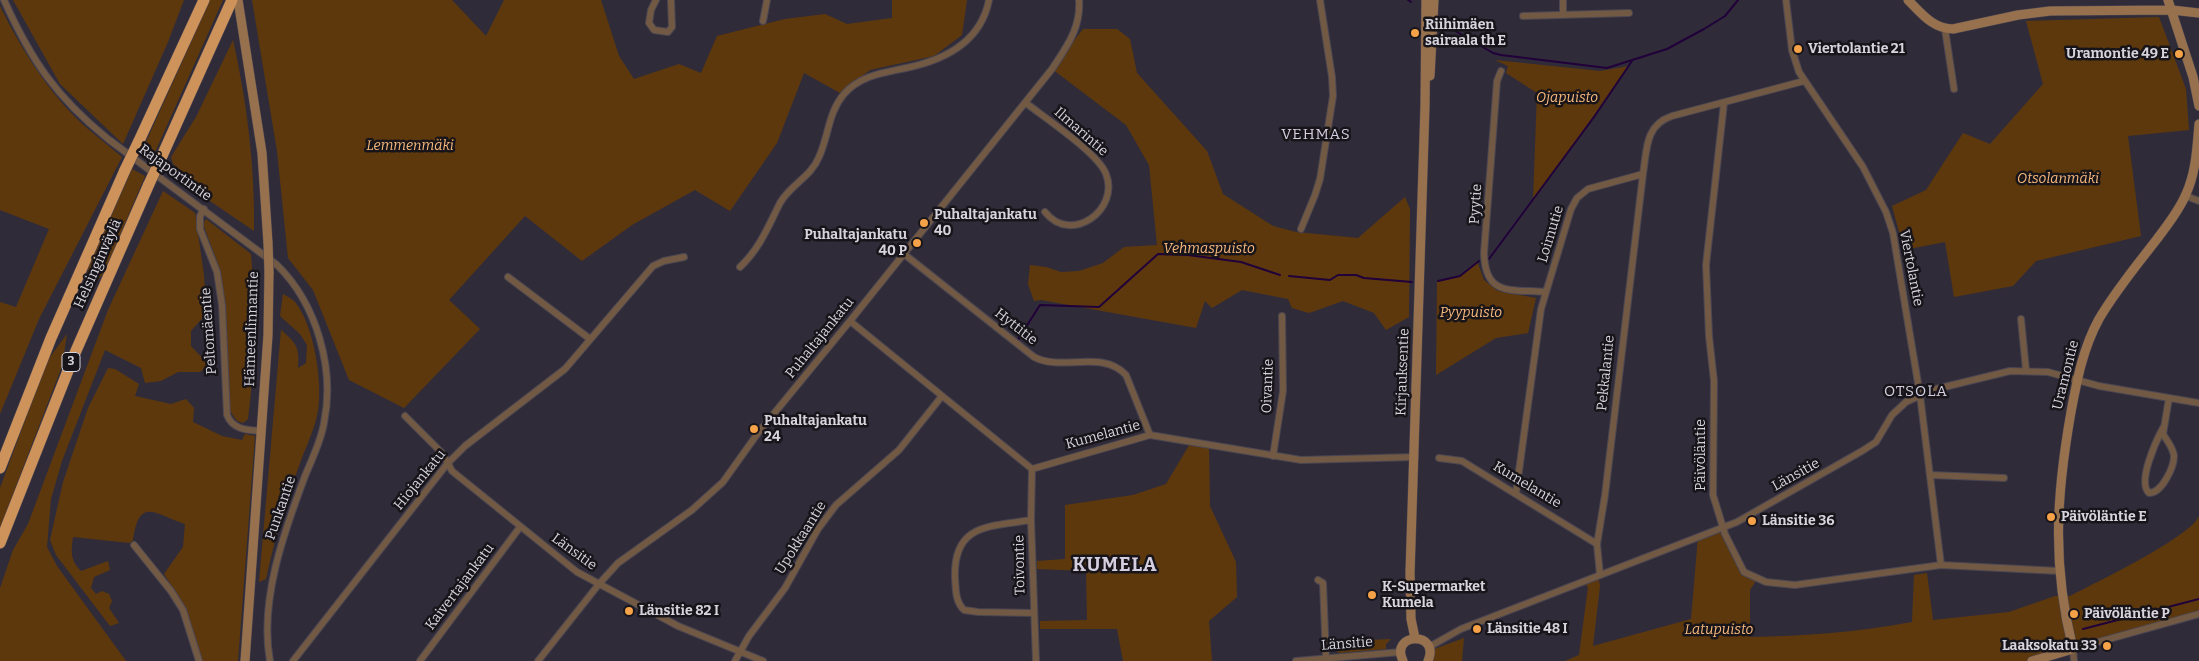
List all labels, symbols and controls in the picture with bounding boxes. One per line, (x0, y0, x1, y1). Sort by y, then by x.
place label: Riihimäen sairaala th E (1425, 17, 1506, 49)
marker: Riihimäen sairaala th E (1409, 27, 1421, 39)
place label: Viertolantie 21 (1808, 41, 1905, 57)
marker: Viertolantie 21 (1792, 43, 1804, 55)
place label: Uramontie 49 E (2066, 46, 2169, 62)
marker: Uramontie 49 E (2173, 48, 2185, 60)
park label: Ojapuisto (1536, 90, 1598, 106)
street label: Ilmarintie (1051, 104, 1111, 160)
district label: VEHMAS (1281, 126, 1351, 144)
park label: Lemmenmäki (366, 138, 454, 154)
street label: Rajaportintie (135, 141, 215, 205)
park label: Otsolanmäki (2017, 171, 2099, 187)
street label: Pyytie (1466, 183, 1486, 225)
street label: Loimutie (1534, 203, 1568, 265)
place label: Puhaltajankatu 40 (934, 207, 1037, 240)
street label: Helsinginväylä (71, 217, 125, 311)
marker: Puhaltajankatu 40 (918, 217, 930, 229)
place label: Puhaltajankatu 40 P (804, 227, 907, 260)
street label: Viertolantie (1895, 228, 1927, 308)
marker: Puhaltajankatu 40 P (911, 237, 923, 249)
park label: Vehmaspuisto (1163, 241, 1255, 257)
street label: Hämeenlinnantie (242, 271, 262, 387)
street label: Peltomäentie (198, 287, 220, 375)
street label: Puhaltajankatu (782, 294, 858, 382)
street label: Hyttitie (991, 305, 1041, 349)
park label: Pyypuisto (1440, 305, 1502, 321)
street label: Kirjauksentie (1393, 328, 1413, 416)
street label: Pekkalantie (1594, 334, 1618, 412)
street label: Uramontie (2049, 338, 2083, 412)
road number: 3 (62, 352, 80, 372)
street label: Oivantie (1259, 358, 1277, 414)
district label: OTSOLA (1883, 383, 1949, 401)
place label: Puhaltajankatu 24 (764, 413, 867, 446)
street label: Kumelantie (1064, 417, 1142, 453)
street label: Päivöläntie (1693, 419, 1709, 491)
marker: Puhaltajankatu 24 (748, 423, 760, 435)
street label: Hiojankatu (391, 447, 449, 513)
street label: Länsitie (1769, 455, 1823, 495)
street label: Kumelantie (1490, 458, 1564, 512)
street label: Punkantie (262, 474, 300, 542)
street label: Upokkaantie (772, 498, 830, 578)
place label: Päivöläntie E (2061, 509, 2147, 525)
marker: Päivöläntie E (2045, 511, 2057, 523)
place label: Länsitie 36 (1762, 513, 1834, 529)
marker: Länsitie 36 (1746, 515, 1758, 527)
street label: Länsitie (548, 530, 600, 574)
street label: Toivontie (1011, 535, 1029, 595)
street label: Kaivertajankatu (422, 541, 498, 633)
district label: KUMELA (1072, 555, 1158, 577)
place label: K-Supermarket Kumela (1382, 579, 1486, 612)
marker: K-Supermarket Kumela (1366, 589, 1378, 601)
place label: Länsitie 82 I (639, 603, 719, 619)
marker: Länsitie 82 I (623, 605, 635, 617)
place label: Päivöläntie P (2084, 606, 2170, 622)
marker: Päivöläntie P (2068, 608, 2080, 620)
place label: Länsitie 48 I (1487, 621, 1568, 637)
park label: Latupuisto (1685, 622, 1753, 638)
marker: Länsitie 48 I (1471, 623, 1483, 635)
street label: Länsitie (1321, 634, 1373, 654)
place label: Laaksokatu 33 (2002, 638, 2097, 654)
marker: Laaksokatu 33 (2101, 640, 2113, 652)

